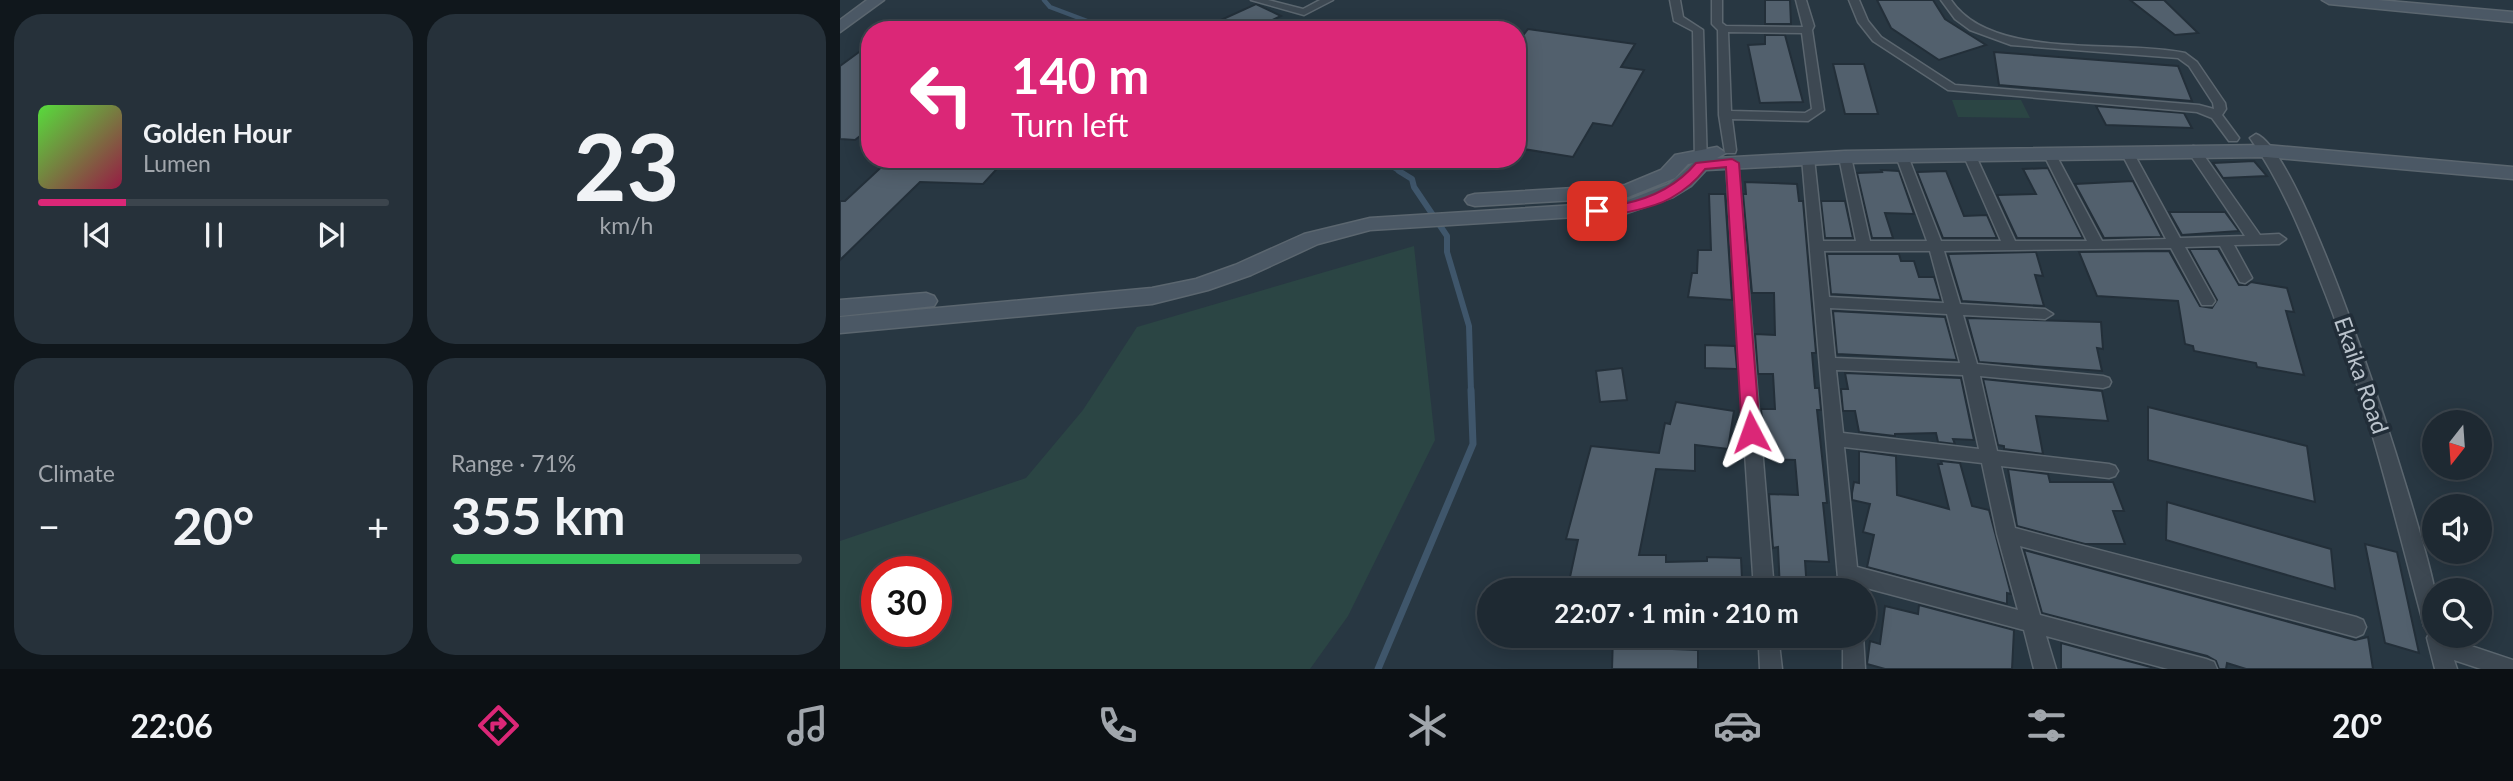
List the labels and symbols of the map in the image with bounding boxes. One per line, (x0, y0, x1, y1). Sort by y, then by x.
pin (1567, 181, 1627, 241)
street label: Ekaika Road (2329, 313, 2395, 437)
position arrow (1714, 395, 1788, 469)
north arrow (2422, 410, 2492, 480)
speed limit sign: 30 (861, 556, 952, 647)

